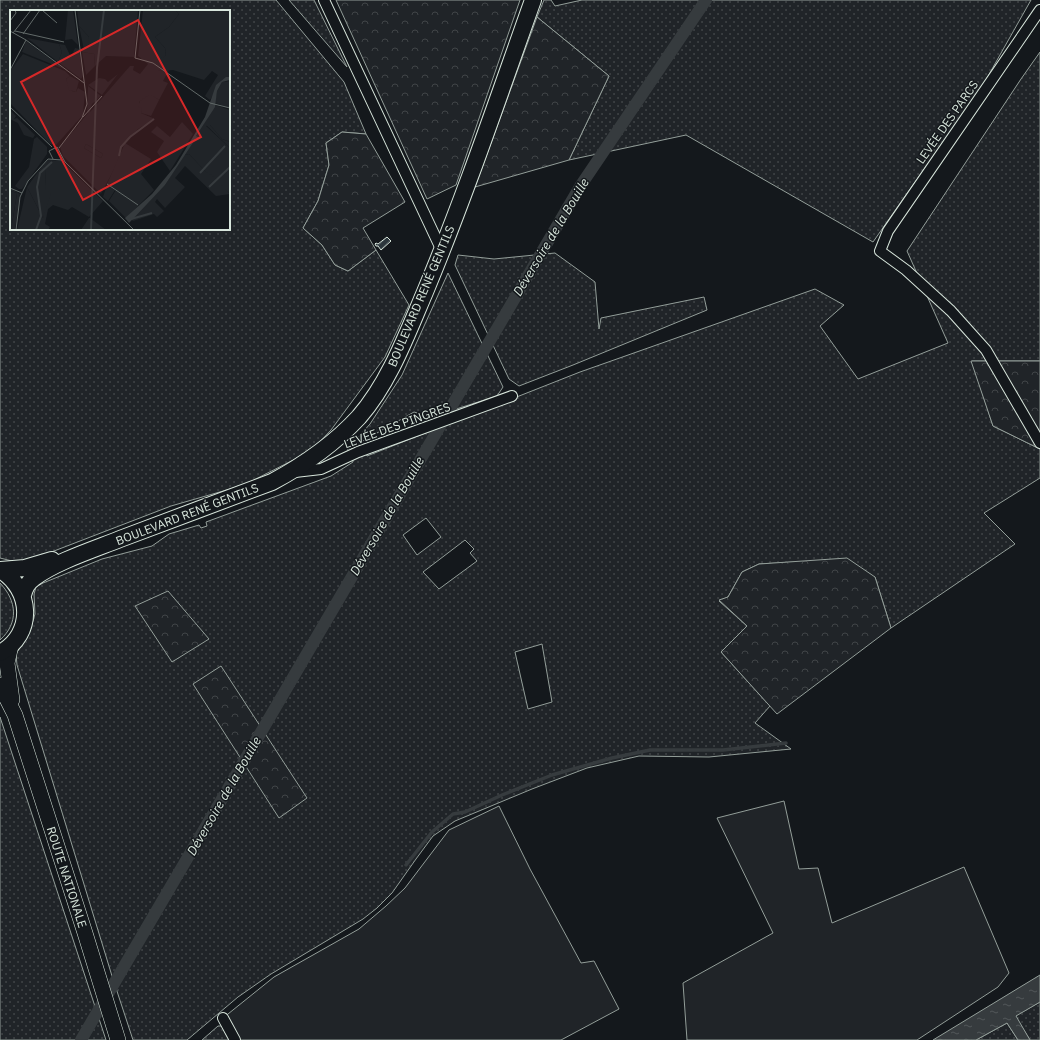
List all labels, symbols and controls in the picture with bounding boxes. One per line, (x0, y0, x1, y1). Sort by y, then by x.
inset map (10, 10, 230, 230)
street label: LEVÉE DES PARCS (913, 77, 981, 167)
water label: Déversoire de la Bouille (509, 175, 593, 299)
street label: BOULEVARD RENÉ GENTILS (384, 223, 458, 369)
street label: LEVÉE DES PINGRES (342, 399, 452, 451)
water label: Déversoire de la Bouille (346, 453, 428, 578)
street label: BOULEVARD RENÉ GENTILS (113, 480, 261, 548)
water label: Déversoire de la Bouille (183, 733, 265, 858)
street label: ROUTE NATIONALE (44, 824, 90, 930)

